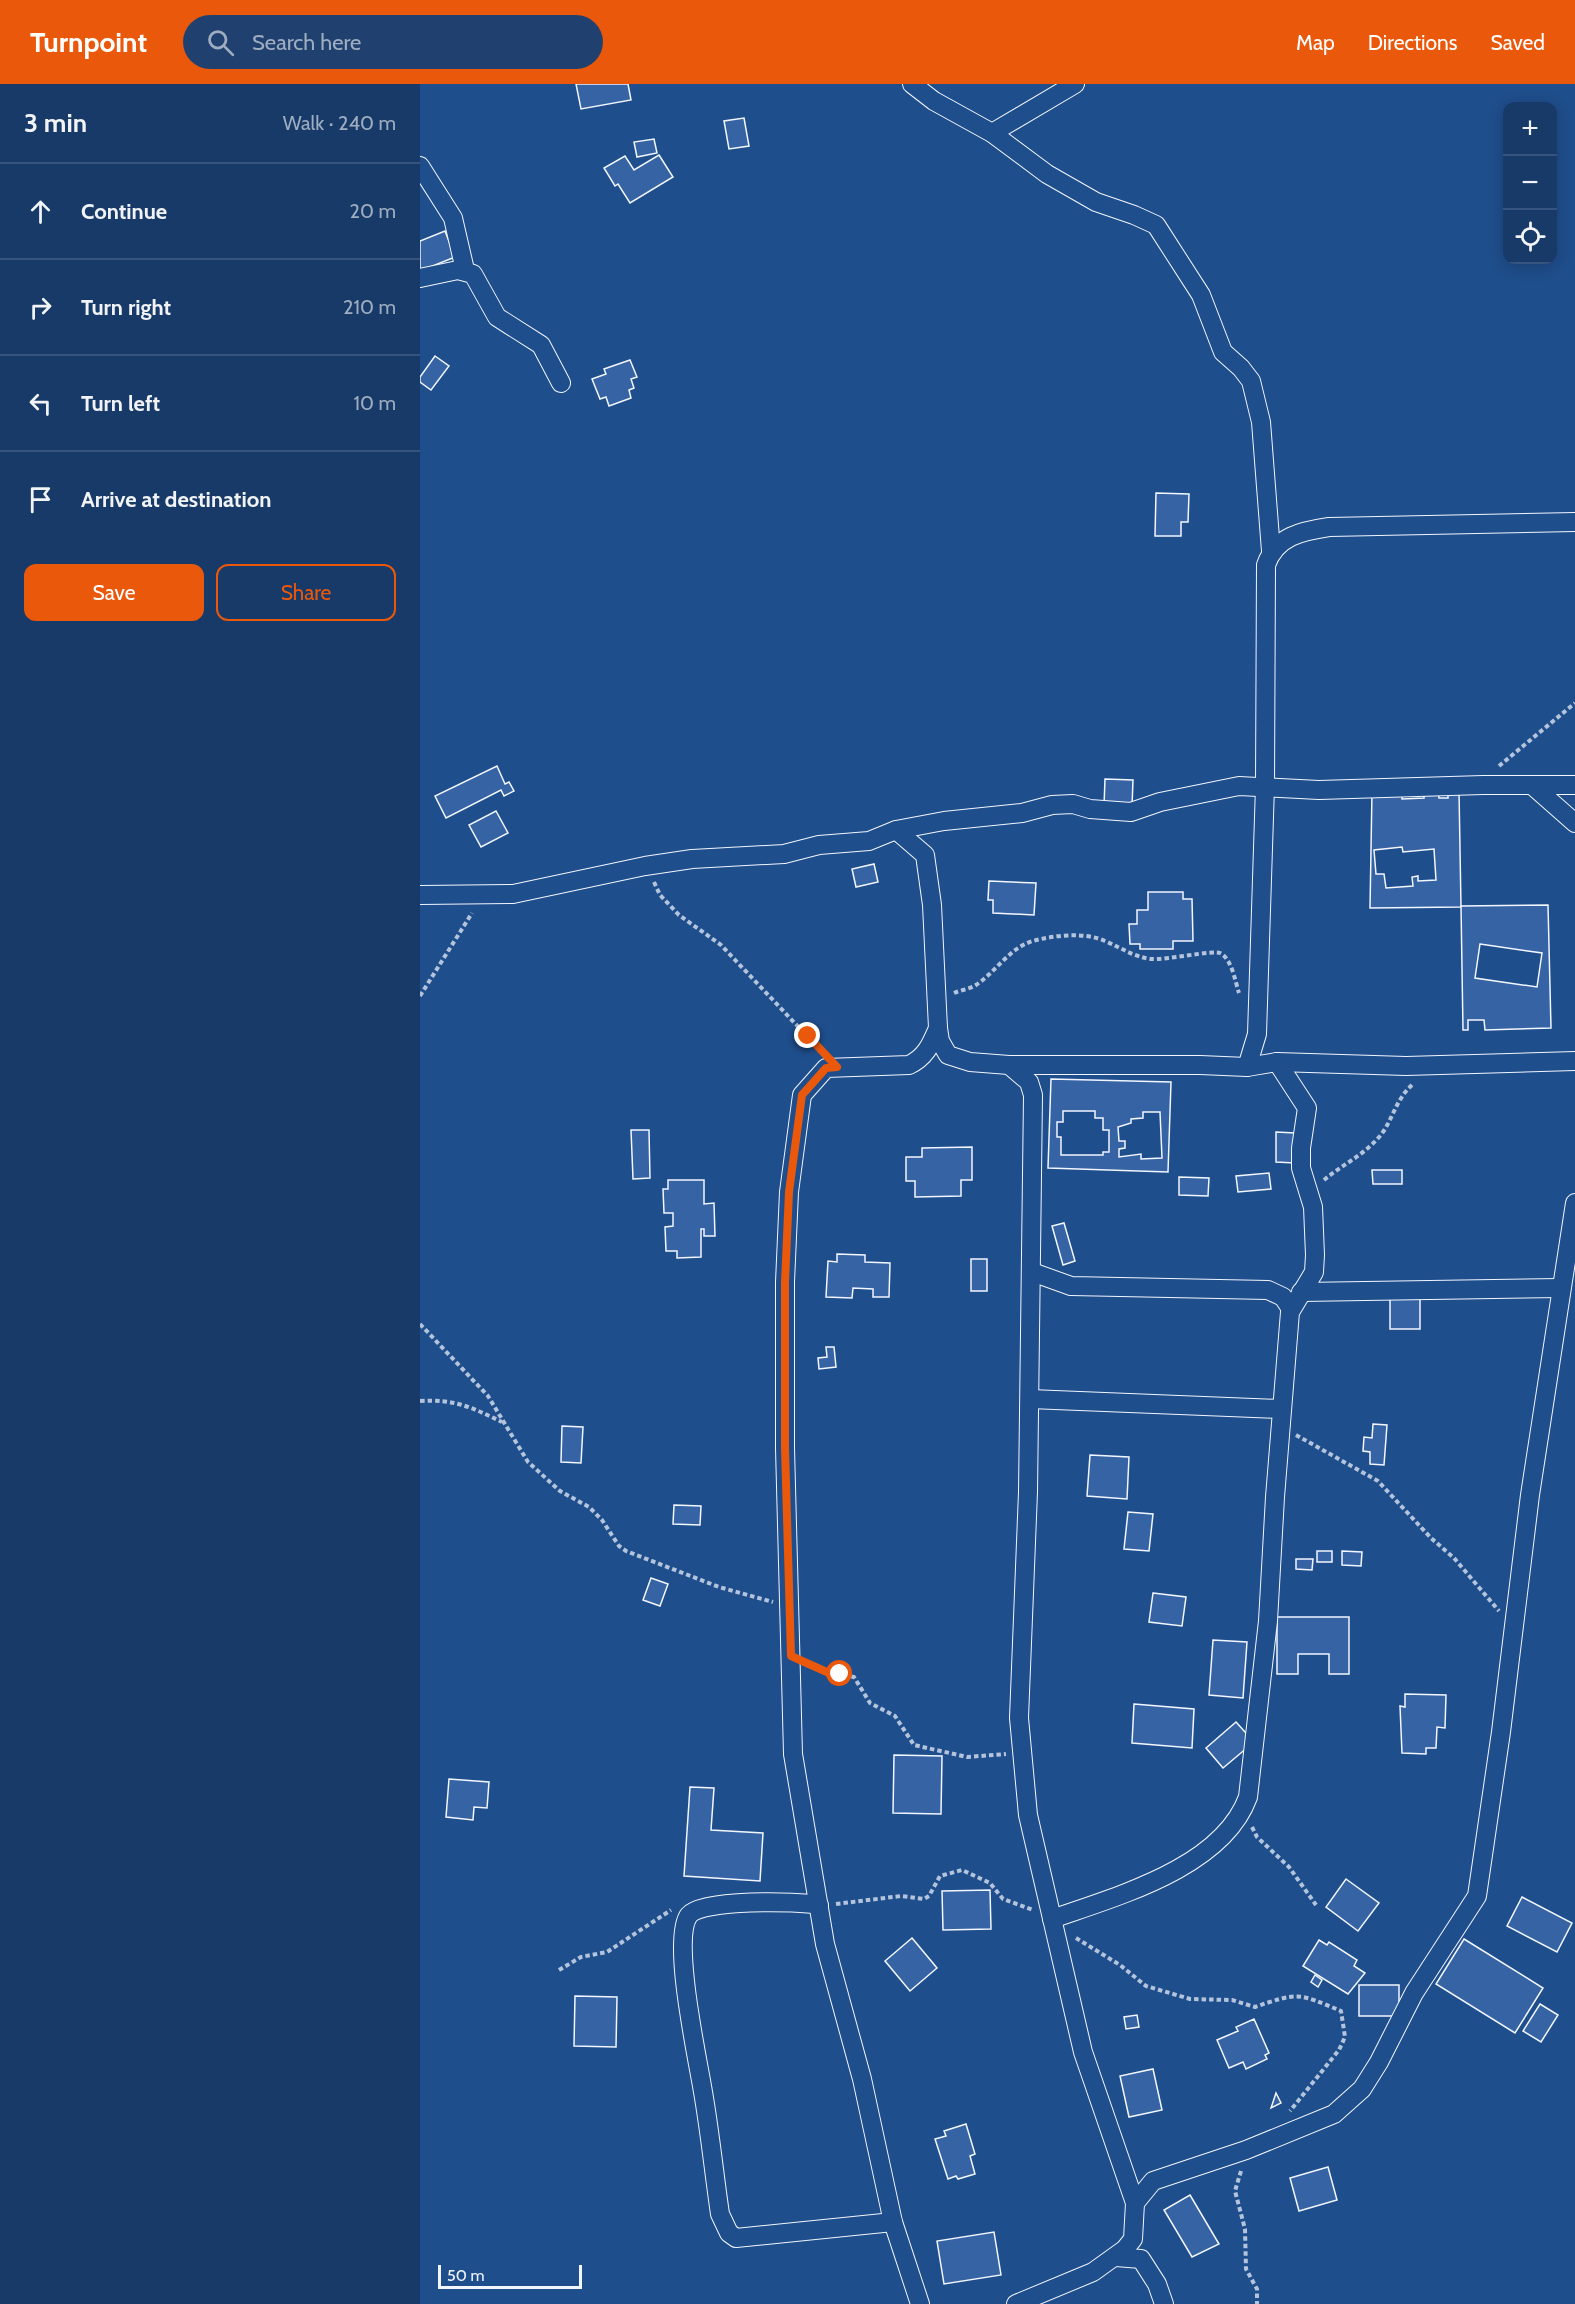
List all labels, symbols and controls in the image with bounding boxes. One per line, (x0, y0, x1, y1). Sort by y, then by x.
search box (183, 15, 603, 69)
text: Turnpoint (30, 25, 147, 59)
icon: search (204, 26, 237, 59)
text: Search here (252, 29, 361, 56)
text: Map (1296, 30, 1335, 55)
text: Directions (1368, 30, 1457, 55)
text: Saved (1490, 30, 1545, 55)
map controls (1503, 102, 1557, 264)
button: + (1503, 102, 1557, 156)
text: 3 min (24, 107, 87, 139)
text: Walk · 240 m (283, 111, 396, 135)
button: − (1503, 156, 1557, 210)
icon: ahead (24, 195, 57, 228)
text: Continue (81, 198, 167, 225)
text: 20 m (350, 199, 396, 223)
button: locate (1503, 210, 1557, 264)
icon: right (24, 291, 57, 324)
text: Turn right (81, 294, 171, 321)
text: 210 m (343, 295, 396, 319)
icon: left (24, 387, 57, 420)
text: Turn left (81, 390, 160, 417)
text: 10 m (353, 391, 396, 415)
icon: arrive (24, 483, 57, 516)
text: Arrive at destination (81, 486, 271, 513)
button: Save (24, 564, 204, 621)
button: Share (216, 564, 396, 621)
route end (794, 1022, 820, 1048)
route start (826, 1660, 852, 1686)
scale bar (438, 2262, 582, 2290)
text: 50 m (447, 2266, 484, 2285)

